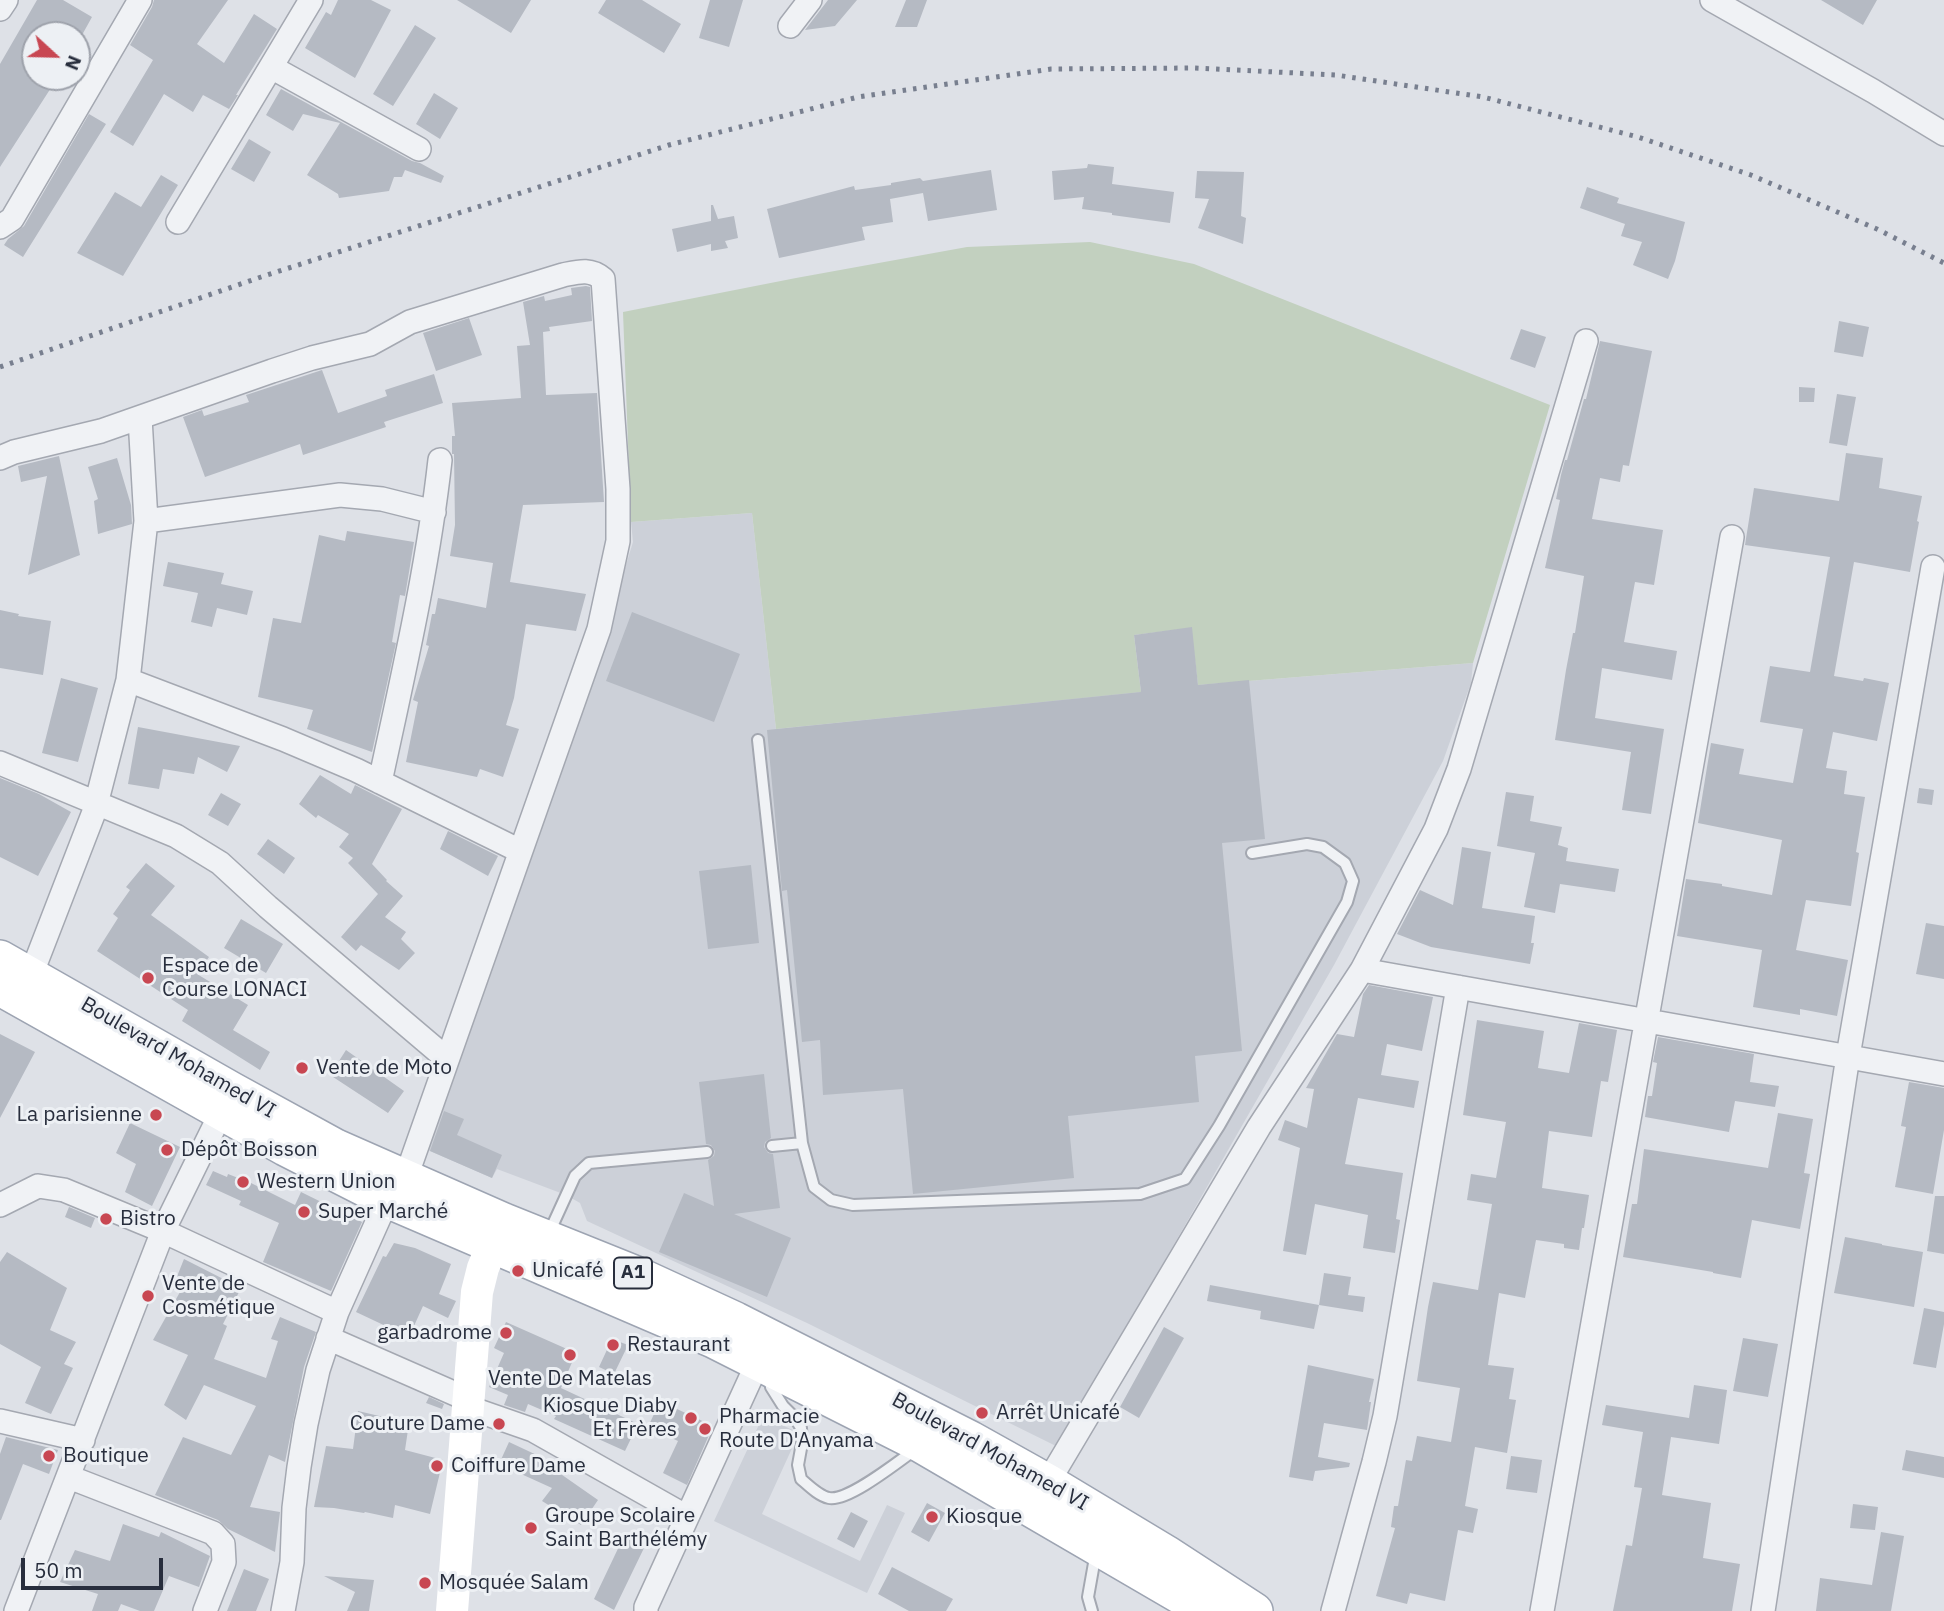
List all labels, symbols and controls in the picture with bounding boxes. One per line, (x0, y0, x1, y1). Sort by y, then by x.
north arrow (21, 21, 91, 91)
text: N (60, 52, 87, 74)
place label: Espace de Course LONACI (162, 953, 307, 1003)
marker: Espace de Course LONACI (140, 970, 156, 986)
street label: Boulevard Mohamed VI (76, 992, 280, 1124)
place label: Vente de Moto (316, 1055, 452, 1081)
marker: Vente de Moto (294, 1060, 310, 1076)
place label: La parisienne (17, 1102, 142, 1128)
marker: La parisienne (148, 1107, 164, 1123)
place label: Dépôt Boisson (181, 1137, 318, 1163)
marker: Dépôt Boisson (159, 1142, 175, 1158)
place label: Western Union (257, 1169, 396, 1195)
marker: Western Union (235, 1174, 251, 1190)
place label: Super Marché (318, 1199, 448, 1225)
marker: Super Marché (296, 1204, 312, 1220)
place label: Bistro (120, 1206, 176, 1232)
marker: Bistro (98, 1211, 114, 1227)
place label: Unicafé (532, 1258, 603, 1284)
road number: A1 (614, 1258, 652, 1288)
marker: Unicafé (510, 1263, 526, 1279)
place label: Vente de Cosmétique (162, 1271, 275, 1321)
marker: Vente de Cosmétique (140, 1288, 156, 1304)
place label: garbadrome (377, 1320, 492, 1346)
marker: garbadrome (498, 1325, 514, 1341)
place label: Restaurant (627, 1332, 730, 1358)
marker: Restaurant (605, 1337, 621, 1353)
marker: Vente De Matelas (562, 1347, 578, 1363)
place label: Vente De Matelas (488, 1366, 652, 1392)
street label: Boulevard Mohamed VI (887, 1387, 1093, 1517)
place label: Kiosque Diaby Et Frères (543, 1393, 677, 1443)
place label: Arrêt Unicafé (996, 1400, 1120, 1426)
place label: Pharmacie Route D'Anyama (719, 1404, 874, 1454)
marker: Arrêt Unicafé (974, 1405, 990, 1421)
marker: Kiosque Diaby Et Frères (683, 1410, 699, 1426)
place label: Couture Dame (350, 1411, 485, 1437)
marker: Couture Dame (491, 1416, 507, 1432)
marker: Pharmacie Route D'Anyama (697, 1421, 713, 1437)
place label: Boutique (63, 1443, 149, 1469)
marker: Boutique (41, 1448, 57, 1464)
place label: Coiffure Dame (451, 1453, 586, 1479)
marker: Coiffure Dame (429, 1458, 445, 1474)
place label: Groupe Scolaire Saint Barthélémy (545, 1503, 707, 1553)
place label: Kiosque (946, 1504, 1022, 1530)
marker: Kiosque (924, 1509, 940, 1525)
marker: Groupe Scolaire Saint Barthélémy (523, 1520, 539, 1536)
scale bar (24, 1544, 166, 1588)
text: 50 m (34, 1556, 83, 1584)
place label: Mosquée Salam (439, 1570, 589, 1596)
marker: Mosquée Salam (417, 1575, 433, 1591)

